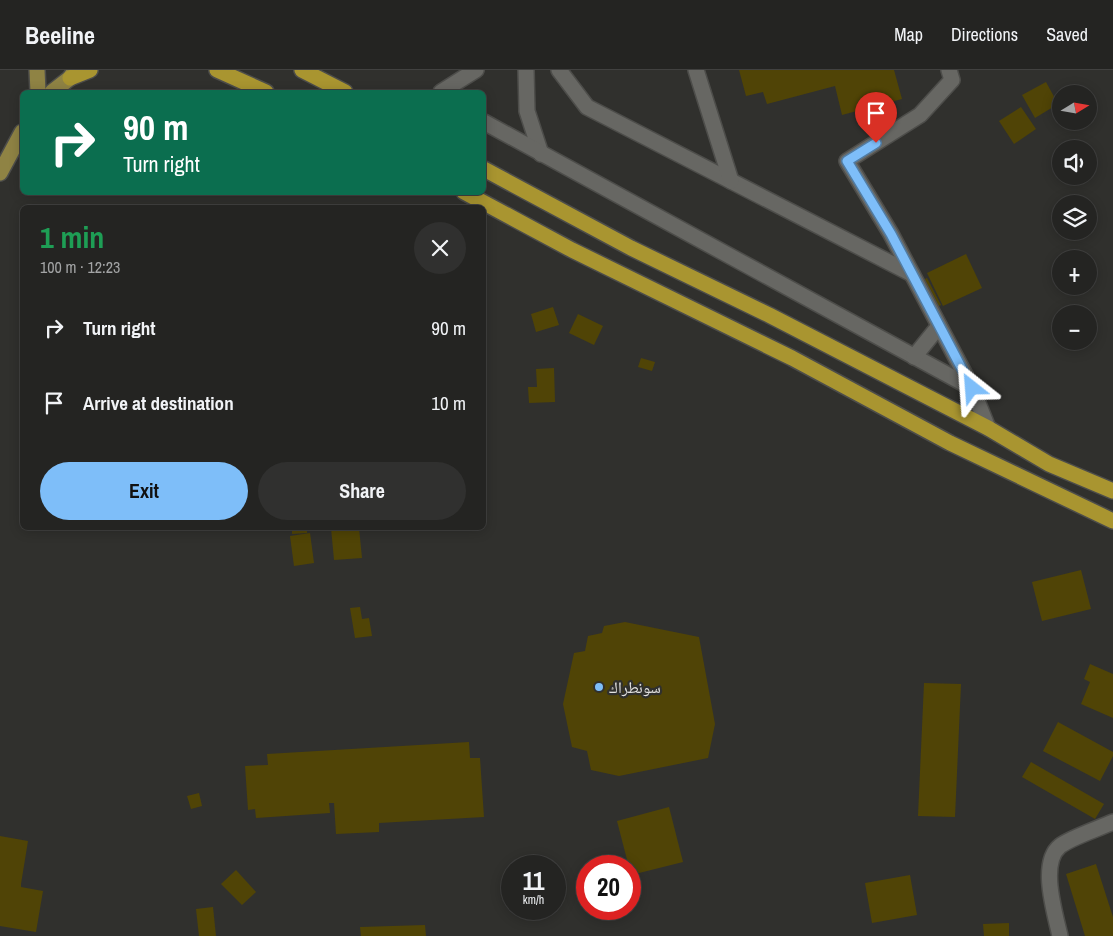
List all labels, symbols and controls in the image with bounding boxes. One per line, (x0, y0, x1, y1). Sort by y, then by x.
text: Beeline (25, 19, 95, 51)
text: Map (894, 22, 923, 47)
text: Directions (951, 22, 1018, 47)
text: Saved (1046, 22, 1088, 47)
north arrow (1052, 85, 1098, 130)
map controls (1052, 85, 1097, 350)
pin (855, 92, 897, 143)
icon: arrive (862, 99, 890, 127)
text: 90 m (123, 104, 188, 151)
icon: right (40, 110, 105, 175)
button: sound (1052, 140, 1097, 185)
text: Turn right (123, 149, 200, 179)
button: layers (1052, 195, 1097, 240)
text: 1 min (40, 217, 104, 257)
button: close (414, 222, 466, 274)
button: + (1052, 250, 1097, 295)
text: 100 m · 12:23 (40, 256, 120, 278)
button: − (1052, 305, 1097, 350)
icon: right (40, 314, 68, 342)
text: Turn right (83, 315, 155, 341)
text: 90 m (431, 315, 466, 341)
position arrow (945, 361, 997, 413)
icon: arrive (40, 389, 68, 417)
text: Arrive at destination (83, 390, 234, 416)
text: 10 m (431, 390, 466, 416)
button: Exit (40, 462, 248, 520)
button: Share (258, 462, 466, 520)
place label: سونطراك (609, 676, 661, 698)
marker: سونطراك (593, 681, 605, 693)
speed limit sign: 20 (576, 855, 641, 920)
text: 11 (523, 864, 544, 898)
text: km/h (523, 892, 544, 908)

